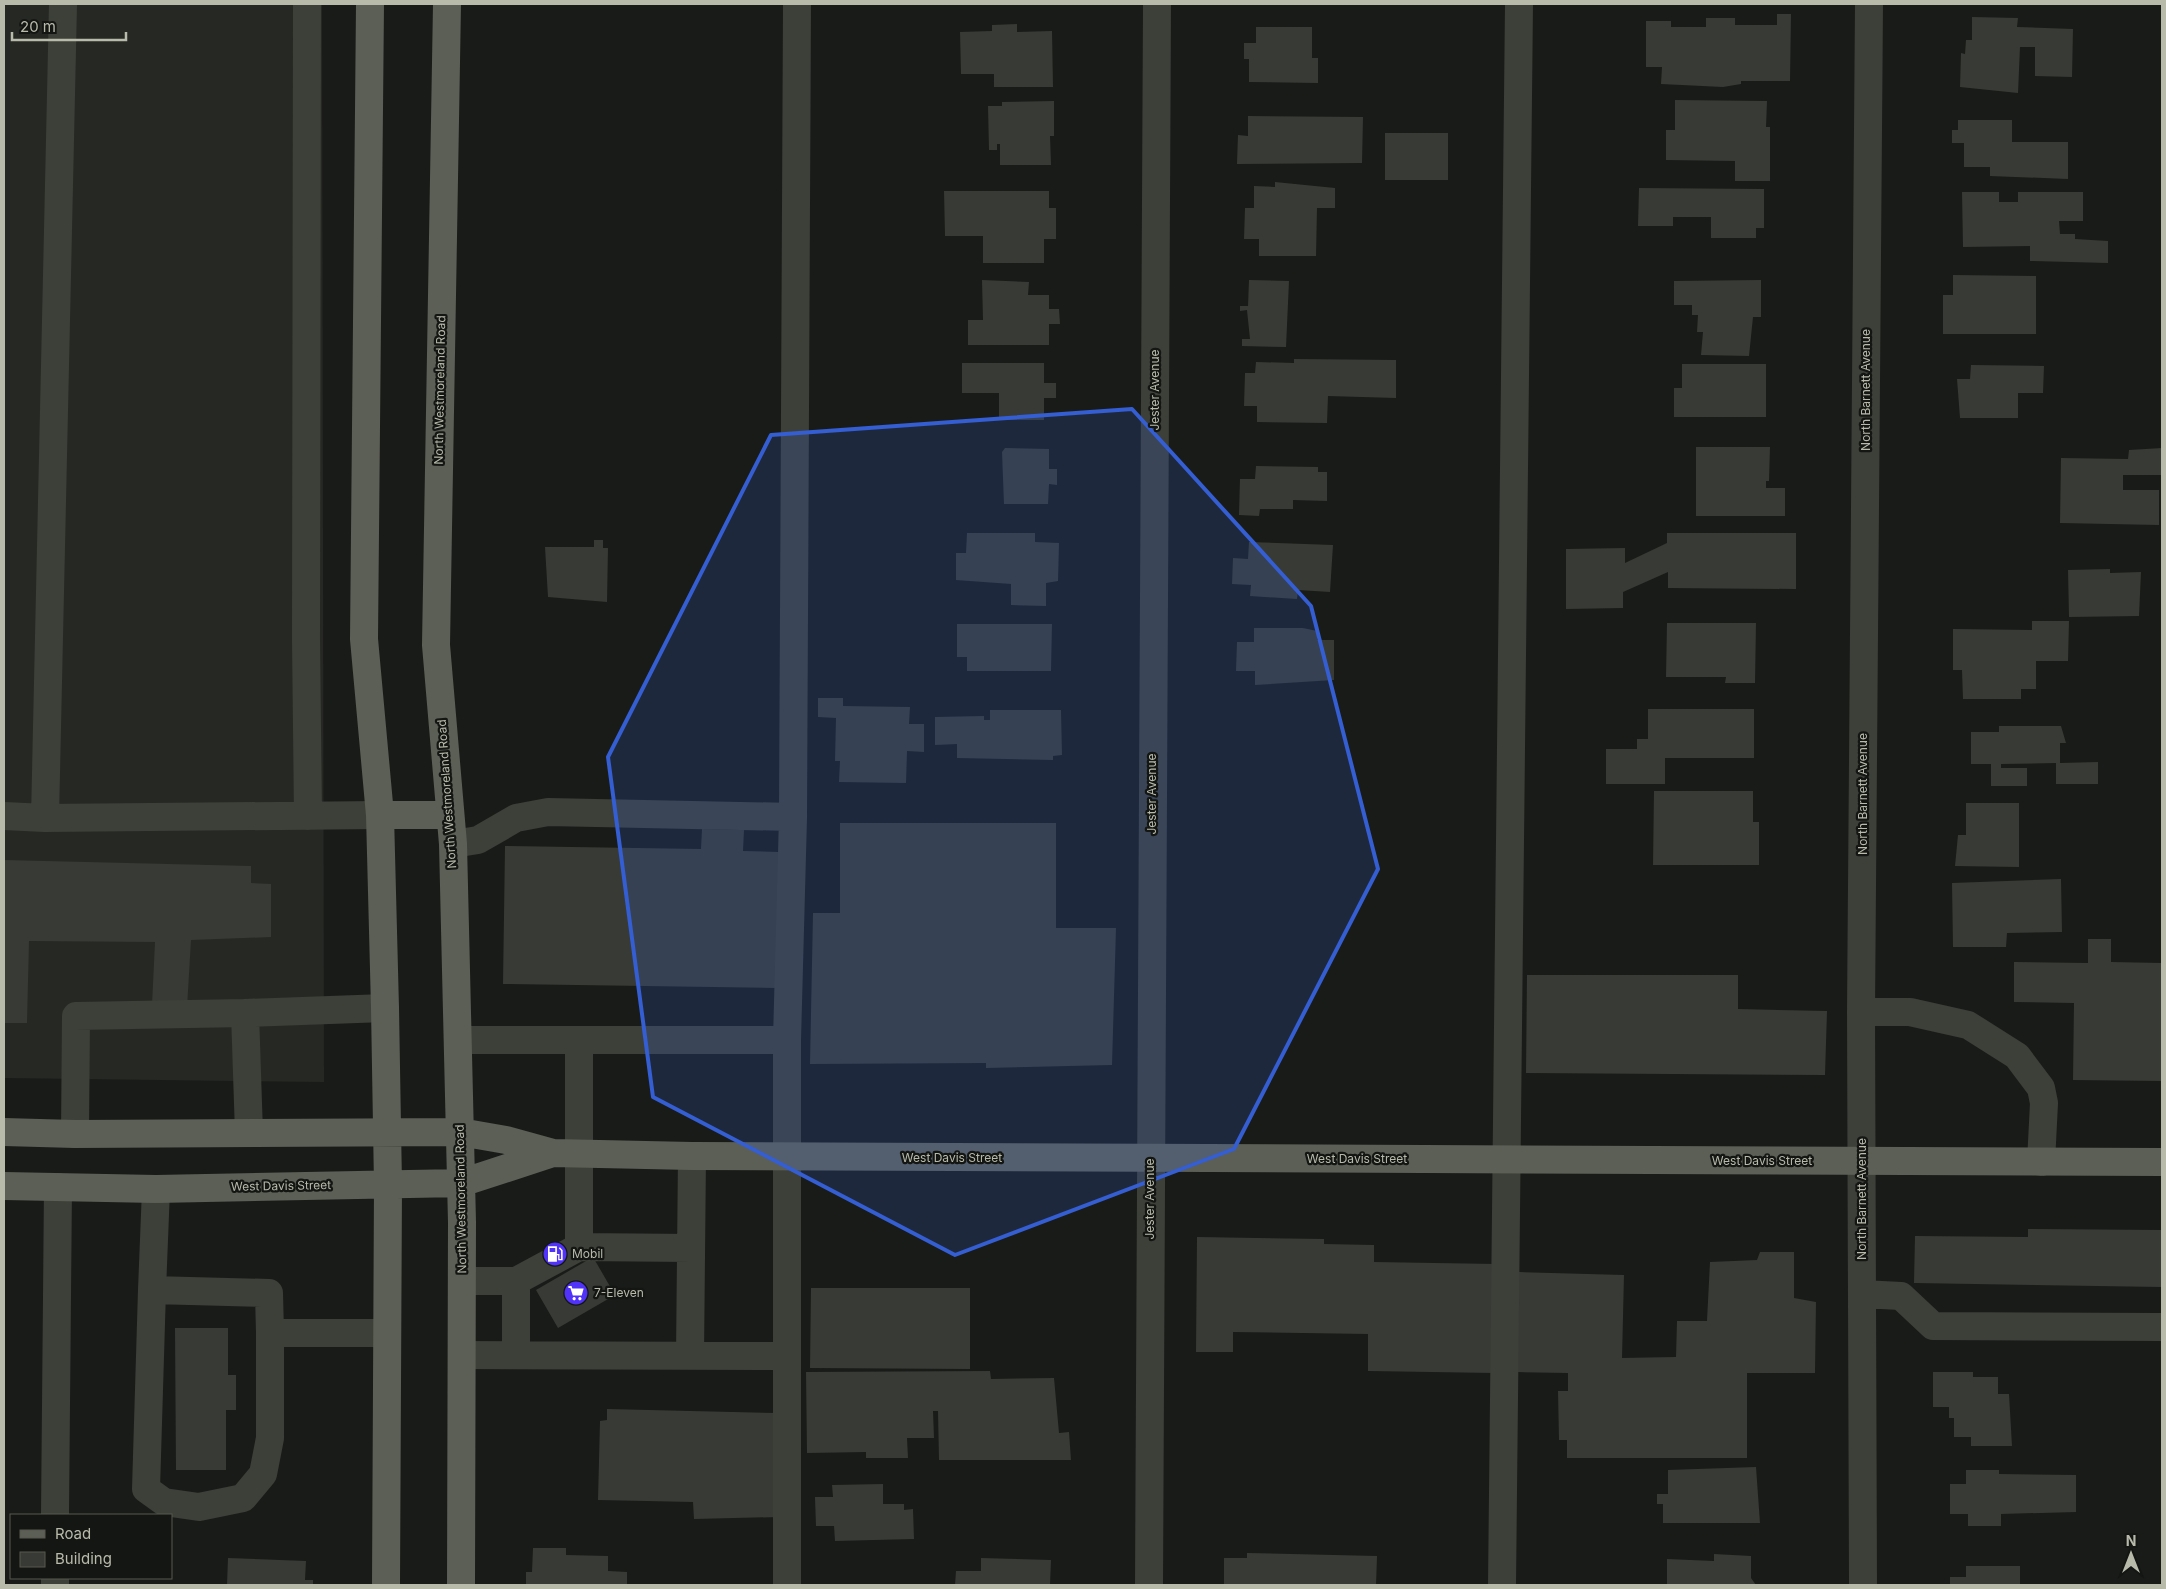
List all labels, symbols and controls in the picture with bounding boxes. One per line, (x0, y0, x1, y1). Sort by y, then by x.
scale bar (12, 10, 126, 42)
text: 20 m (20, 17, 56, 36)
street label: North Westmoreland Road (431, 315, 448, 465)
street label: North Barnett Avenue (1858, 329, 1873, 451)
street label: Jester Avenue (1147, 349, 1162, 431)
street label: North Westmoreland Road (434, 719, 459, 869)
street label: North Barnett Avenue (1855, 733, 1870, 855)
street label: Jester Avenue (1144, 753, 1159, 835)
street label: North Westmoreland Road (452, 1124, 469, 1274)
street label: North Barnett Avenue (1854, 1138, 1869, 1260)
street label: West Davis Street (902, 1150, 1002, 1165)
street label: West Davis Street (1307, 1151, 1407, 1166)
street label: West Davis Street (1712, 1153, 1812, 1168)
street label: Jester Avenue (1142, 1158, 1157, 1240)
street label: West Davis Street (231, 1177, 331, 1194)
fuel station icon: Mobil (542, 1241, 568, 1267)
place label: Mobil (572, 1246, 603, 1261)
supermarket icon: 7-Eleven (563, 1280, 589, 1306)
place label: 7-Eleven (594, 1285, 644, 1300)
legend (10, 1514, 172, 1579)
text: Road (55, 1524, 91, 1543)
north arrow (2106, 1529, 2156, 1579)
text: N (2126, 1532, 2136, 1549)
text: Building (55, 1549, 112, 1568)

